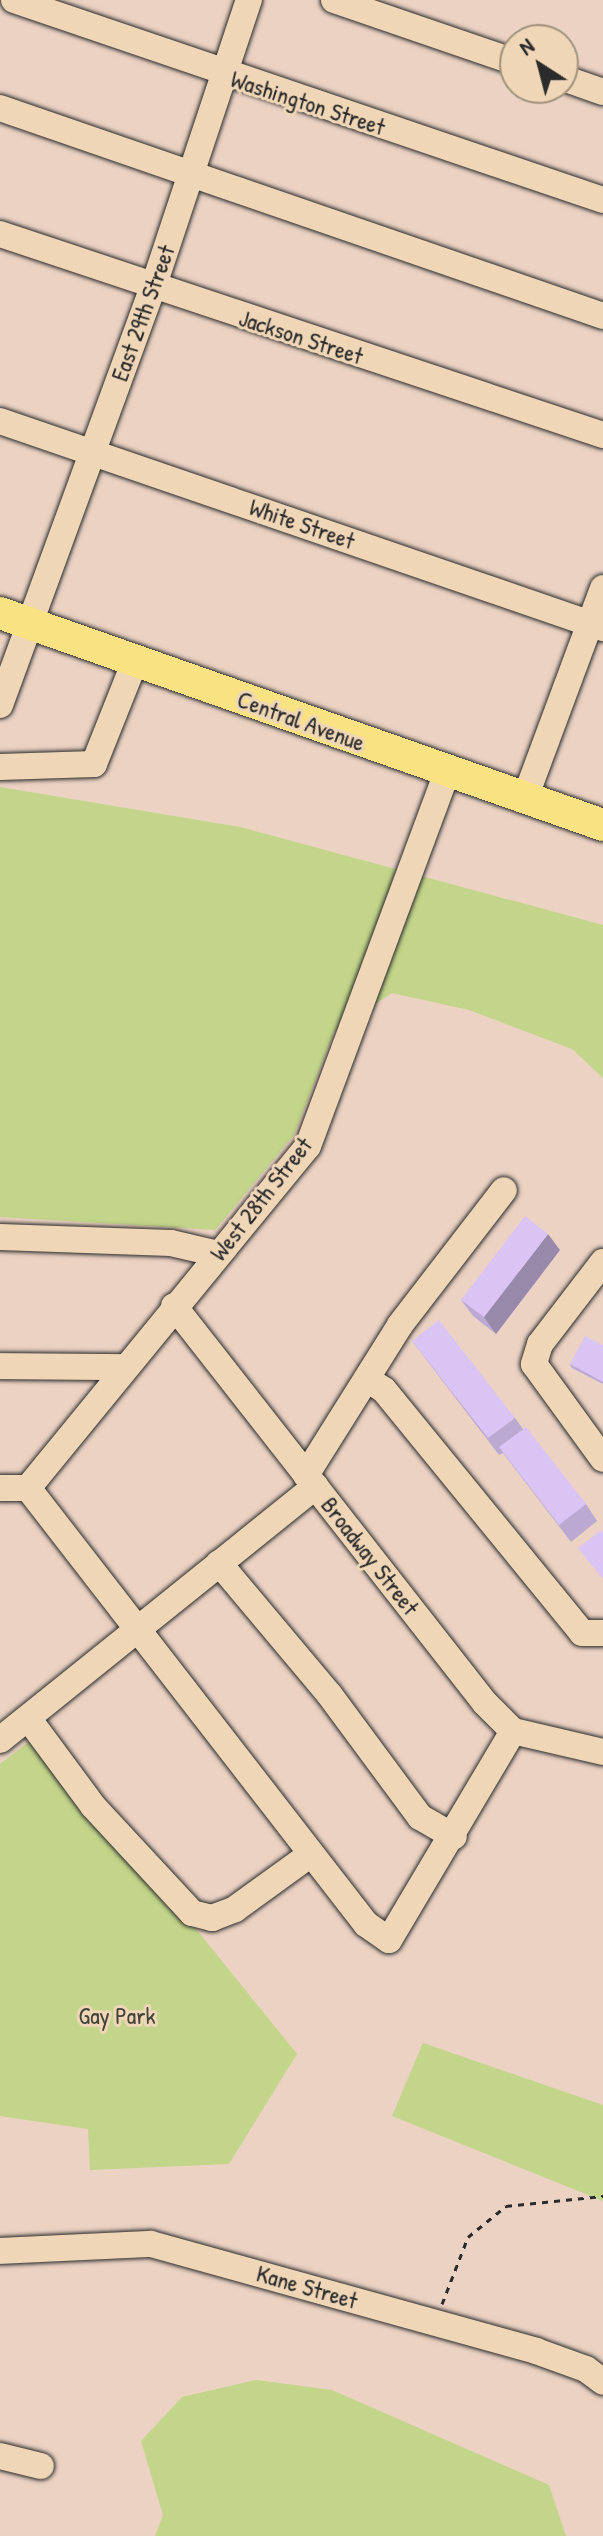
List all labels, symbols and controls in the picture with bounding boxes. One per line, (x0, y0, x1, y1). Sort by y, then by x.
north arrow (499, 24, 579, 104)
text: N (513, 31, 540, 62)
street label: Washington Street (227, 64, 389, 142)
street label: East 29th Street (105, 241, 181, 385)
street label: Jackson Street (235, 303, 367, 371)
street label: White Street (246, 493, 358, 555)
street label: Central Avenue (233, 685, 369, 757)
street label: West 28th Street (204, 1132, 318, 1266)
street label: Broadway Street (315, 1491, 425, 1621)
park label: Gay Park (79, 2002, 155, 2030)
street label: Kane Street (253, 2259, 361, 2315)

